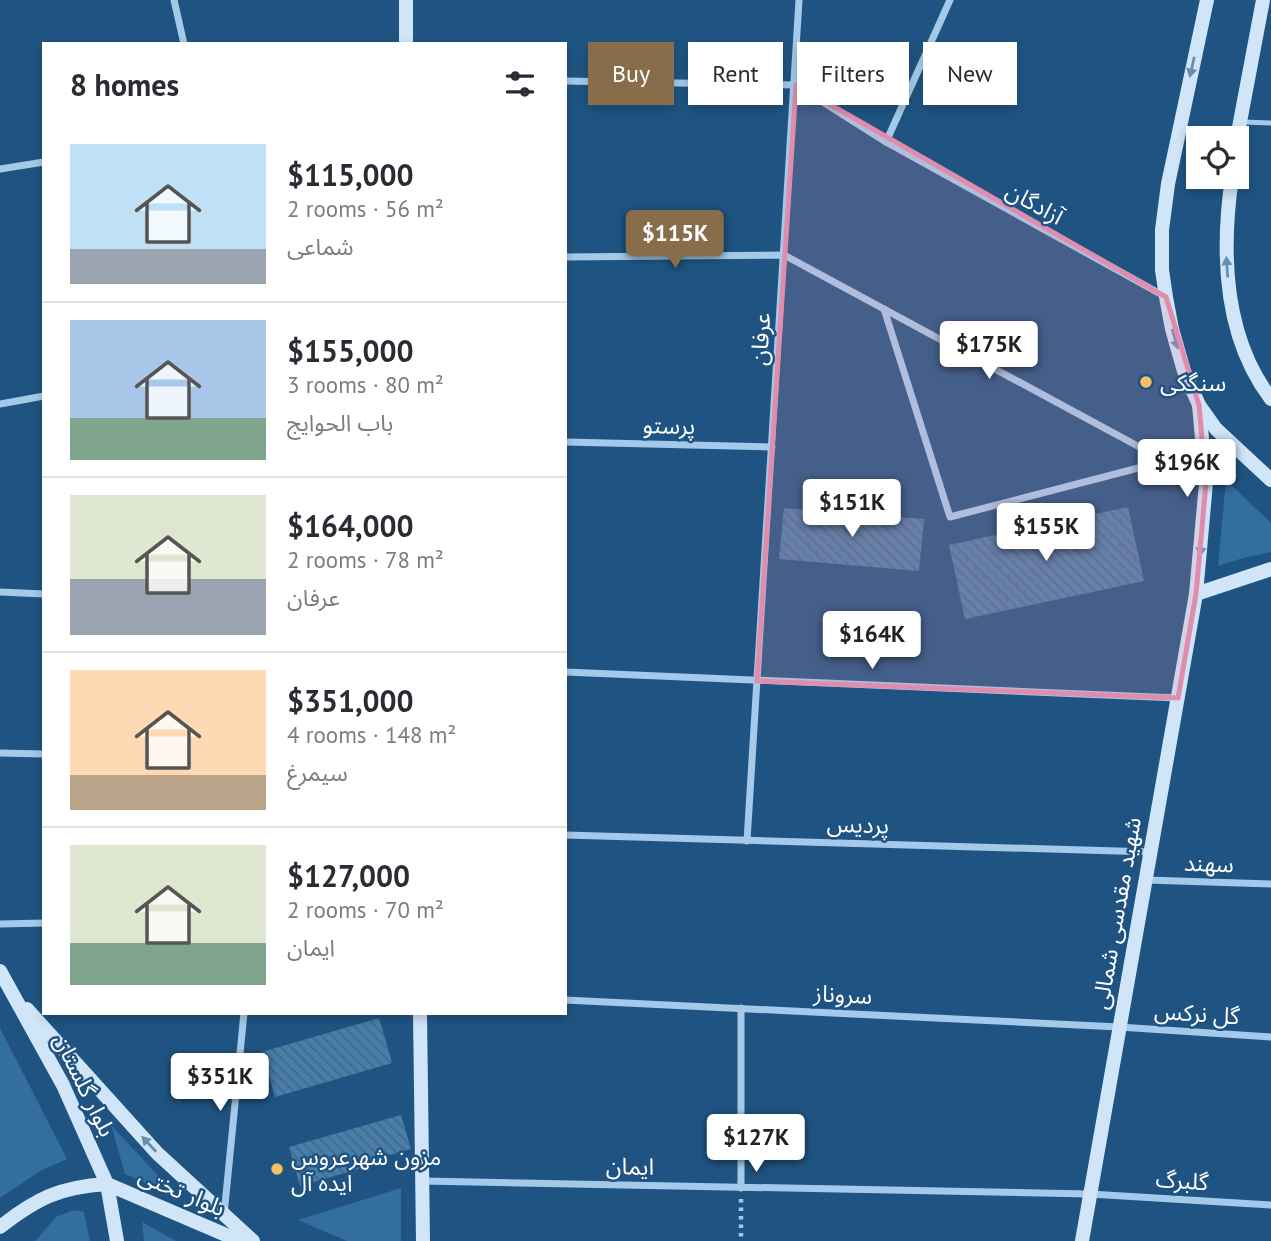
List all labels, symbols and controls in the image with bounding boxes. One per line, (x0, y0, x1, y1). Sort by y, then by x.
chip: Buy (588, 42, 674, 105)
chip: Rent (688, 42, 783, 105)
chip: Filters (797, 42, 909, 105)
chip: New (923, 42, 1017, 105)
one-way arrow (1187, 56, 1198, 78)
text: 8 homes (70, 65, 179, 104)
icon: filters (501, 65, 539, 103)
map controls (1186, 126, 1249, 189)
button: locate (1186, 126, 1249, 189)
text: $115,000 (287, 155, 414, 194)
icon: home (126, 172, 210, 256)
street label: آزادگان (1001, 175, 1070, 231)
text: 2 rooms · 56 m² (287, 194, 444, 223)
pin: $115K (626, 210, 724, 270)
text: $115K (642, 218, 708, 247)
text: شماعی (287, 232, 354, 261)
one-way arrow (1221, 256, 1232, 278)
street label: عرفان (744, 312, 776, 366)
pin: $175K (940, 322, 1038, 381)
text: $175K (956, 329, 1022, 358)
one-way arrow (1170, 329, 1180, 350)
text: $155,000 (287, 331, 414, 370)
icon: home (126, 348, 210, 432)
place label: سنگکی (1160, 368, 1226, 397)
text: 3 rooms · 80 m² (287, 370, 444, 399)
marker: سنگکی (1138, 374, 1154, 390)
text: باب الحوایج (287, 408, 393, 437)
street label: پرستو (642, 410, 696, 441)
pin: $196K (1138, 440, 1236, 499)
text: $196K (1154, 447, 1220, 476)
pin: $151K (803, 480, 901, 539)
text: $151K (819, 487, 885, 516)
pin: $155K (997, 504, 1095, 563)
text: $164,000 (287, 506, 414, 545)
text: $155K (1013, 511, 1079, 540)
icon: home (126, 523, 210, 607)
one-way arrow (1195, 535, 1206, 557)
text: 2 rooms · 78 m² (287, 545, 444, 574)
text: عرفان (287, 583, 340, 612)
pin: $164K (823, 612, 921, 671)
text: $164K (839, 619, 905, 648)
text: $351,000 (287, 681, 414, 720)
icon: home (126, 698, 210, 782)
text: 4 rooms · 148 m² (287, 720, 456, 749)
text: سیمرغ (287, 758, 348, 787)
street label: پردیس (826, 808, 890, 841)
street label: شهید مقدسی شمالی (1085, 815, 1147, 1011)
street label: سهند (1184, 848, 1234, 878)
text: $127,000 (287, 856, 410, 895)
icon: home (126, 873, 210, 957)
text: 2 rooms · 70 m² (287, 895, 444, 924)
text: ایمان (287, 933, 335, 962)
street label: سروناز (812, 978, 873, 1010)
street label: گل نرکس (1153, 996, 1241, 1030)
street label: بلوار گلستان (48, 1029, 122, 1141)
pin: $351K (171, 1054, 269, 1113)
text: $351K (187, 1061, 253, 1090)
pin: $127K (707, 1114, 805, 1174)
text: $127K (723, 1122, 789, 1151)
one-way arrow (142, 1136, 158, 1153)
place label: مزون شهرعروس ایده آل (291, 1142, 441, 1197)
street label: ایمان (606, 1151, 654, 1181)
street label: بلوار تختی (134, 1160, 230, 1222)
marker: مزون شهرعروس ایده آل (269, 1161, 285, 1177)
street label: گلبرگ (1155, 1164, 1210, 1196)

